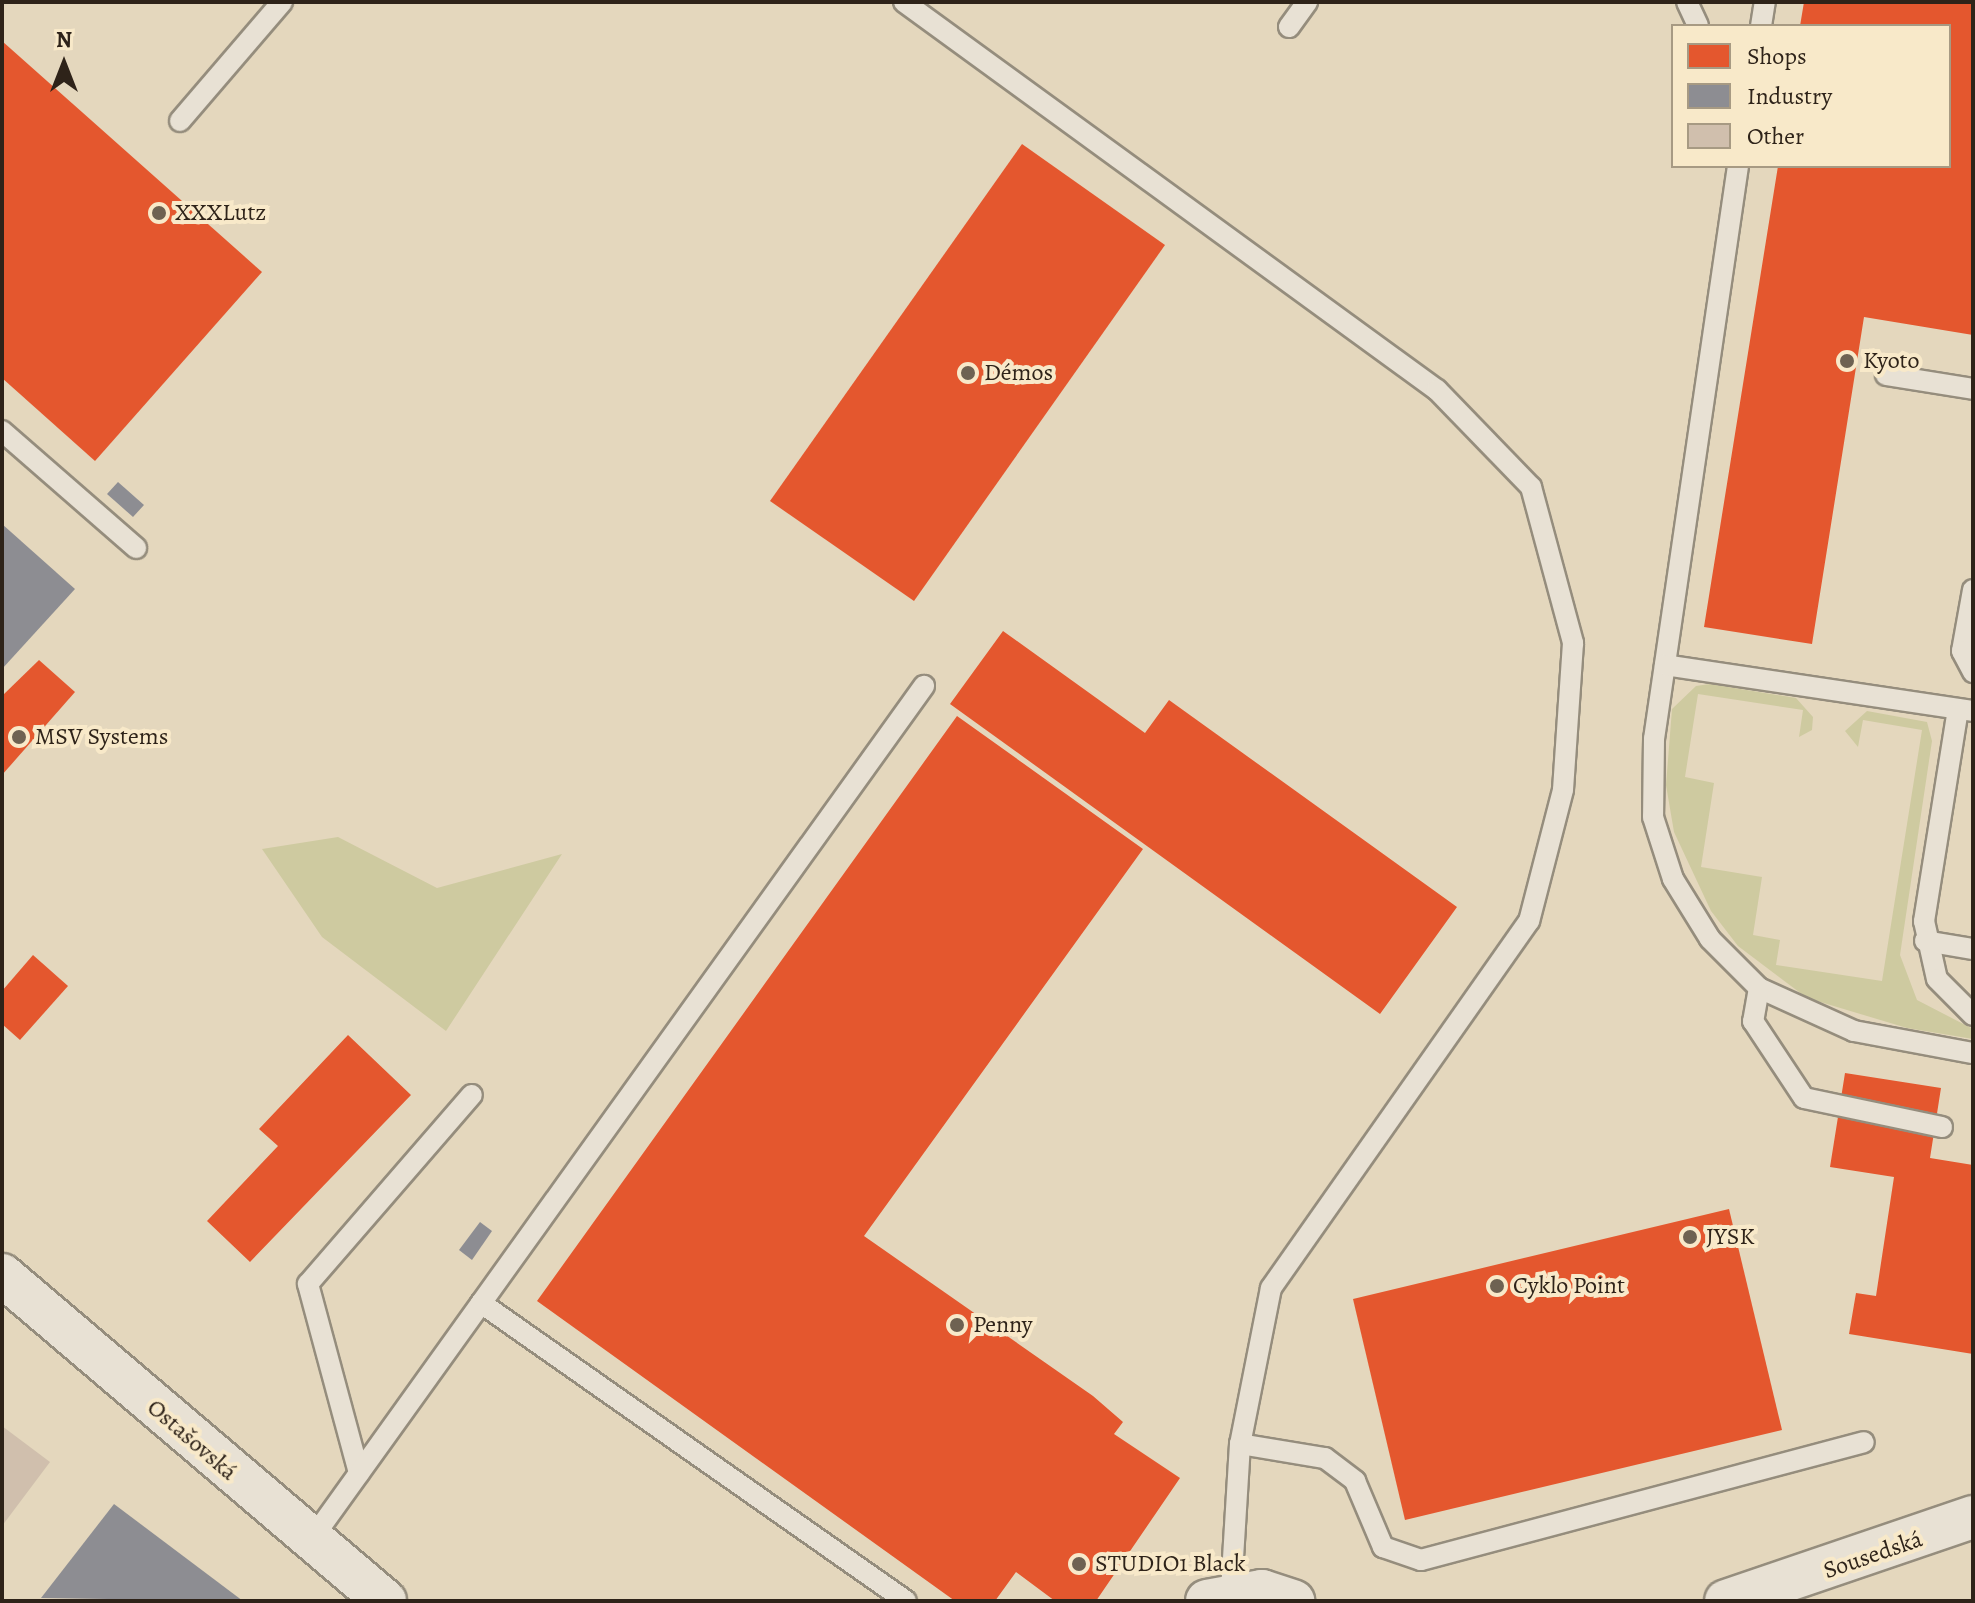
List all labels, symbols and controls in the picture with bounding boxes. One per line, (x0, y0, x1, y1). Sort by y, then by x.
north arrow (24, 24, 104, 104)
legend (1671, 24, 1951, 168)
text: N (56, 25, 72, 55)
text: Shops (1747, 40, 1807, 72)
text: Industry (1747, 80, 1832, 112)
text: Other (1747, 120, 1804, 152)
place label: XXXLutz (175, 199, 266, 227)
marker: XXXLutz (150, 204, 168, 222)
place label: Kyoto (1863, 347, 1919, 375)
marker: Kyoto (1838, 352, 1856, 370)
place label: Démos (984, 359, 1053, 387)
marker: Démos (959, 364, 977, 382)
place label: MSV Systems (35, 723, 168, 751)
marker: MSV Systems (10, 728, 28, 746)
place label: JYSK (1706, 1223, 1755, 1251)
marker: JYSK (1681, 1228, 1699, 1246)
place label: Cyklo Point (1513, 1272, 1625, 1300)
marker: Cyklo Point (1488, 1277, 1506, 1295)
place label: Penny (973, 1311, 1032, 1339)
marker: Penny (948, 1316, 966, 1334)
street label: Ostašovská (141, 1393, 243, 1487)
street label: Sousedská (1820, 1525, 1926, 1585)
place label: STUDIO1 Black (1095, 1550, 1246, 1578)
marker: STUDIO1 Black (1070, 1555, 1088, 1573)

